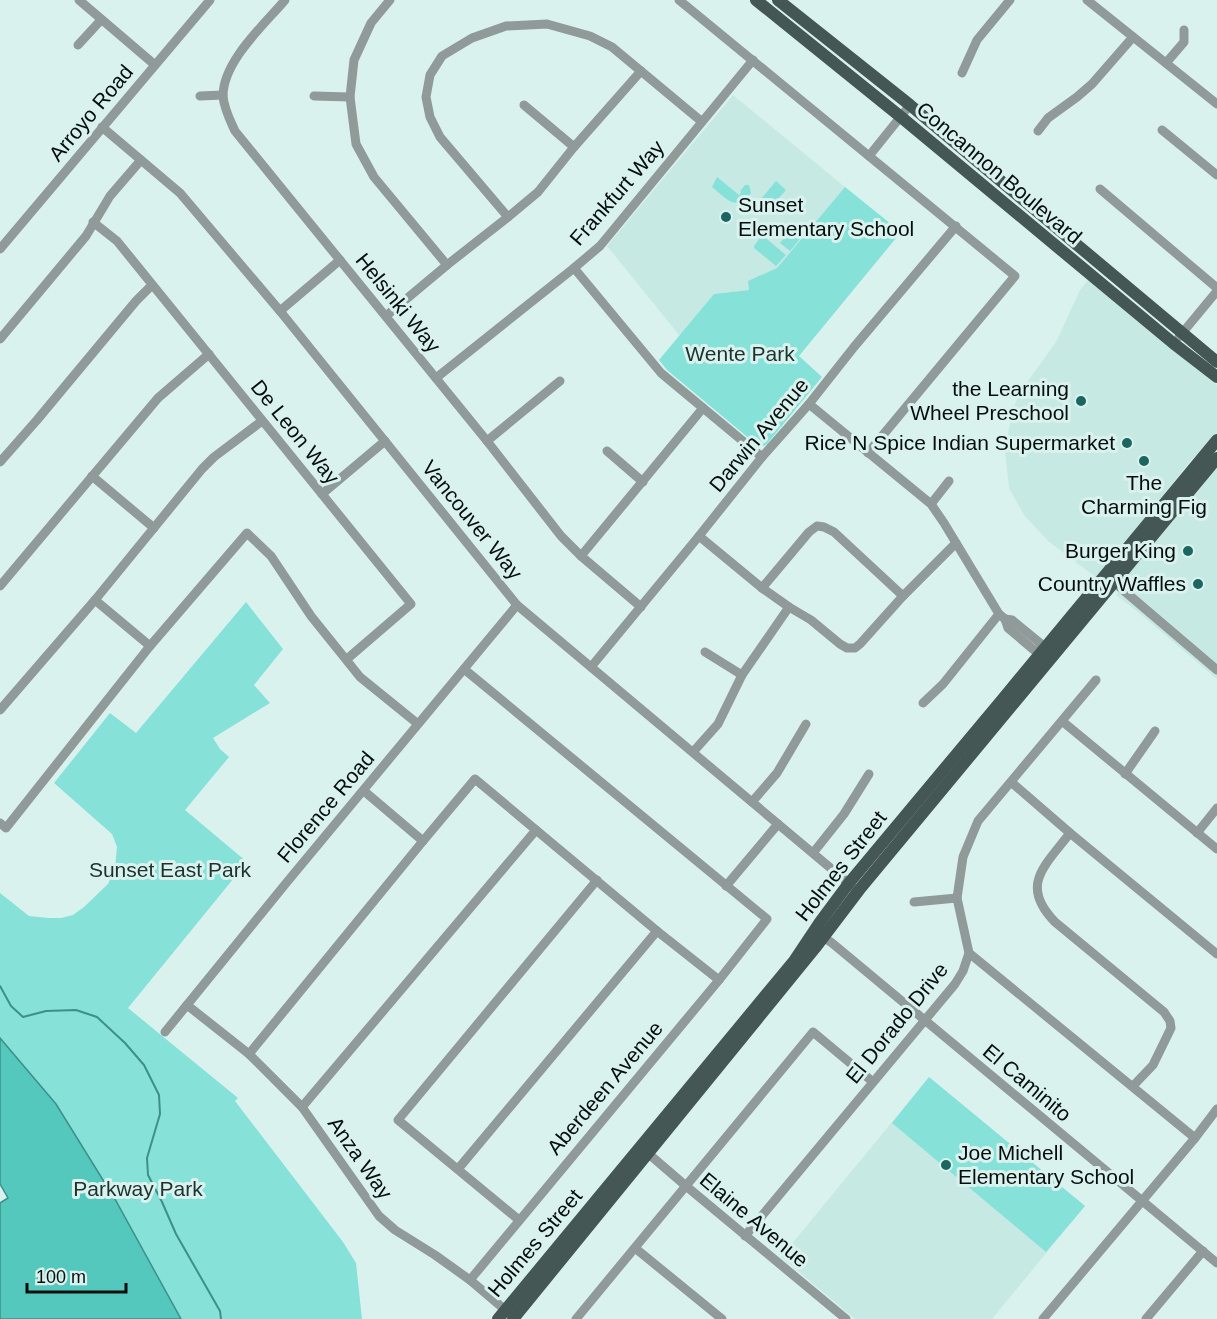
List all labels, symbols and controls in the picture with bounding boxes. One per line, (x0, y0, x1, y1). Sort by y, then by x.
street label: Arroyo Road (44, 60, 137, 165)
street label: Concannon Boulevard (912, 97, 1086, 248)
street label: Frankfurt Way (565, 135, 669, 250)
place label: Sunset Elementary School (738, 193, 914, 240)
marker: Sunset Elementary School (719, 210, 733, 224)
street label: Helsinki Way (352, 249, 446, 357)
park label: Wente Park (685, 342, 795, 365)
street label: Darwin Avenue (705, 373, 813, 496)
street label: De Leon Way (247, 375, 344, 488)
place label: the Learning Wheel Preschool (910, 377, 1069, 424)
marker: the Learning Wheel Preschool (1074, 394, 1088, 408)
place label: Rice N Spice Indian Supermarket (805, 431, 1115, 454)
marker: Rice N Spice Indian Supermarket (1120, 436, 1134, 450)
marker: The Charming Fig (1137, 454, 1151, 468)
street label: Vancouver Way (418, 456, 528, 584)
place label: The Charming Fig (1081, 471, 1207, 518)
place label: Burger King (1065, 539, 1176, 562)
marker: Burger King (1181, 544, 1195, 558)
place label: Country Waffles (1038, 572, 1186, 595)
marker: Country Waffles (1191, 577, 1205, 591)
street label: Florence Road (273, 747, 379, 867)
street label: Holmes Street (791, 806, 891, 925)
park label: Sunset East Park (89, 858, 252, 881)
street label: El Dorado Drive (841, 958, 952, 1088)
street label: Aberdeen Avenue (542, 1016, 667, 1159)
street label: El Caminito (979, 1039, 1076, 1126)
street label: Anza Way (324, 1112, 397, 1204)
place label: Joe Michell Elementary School (958, 1141, 1134, 1188)
marker: Joe Michell Elementary School (939, 1158, 953, 1172)
street label: Elaine Avenue (696, 1168, 813, 1271)
park label: Parkway Park (73, 1177, 203, 1200)
street label: Holmes Street (483, 1184, 586, 1301)
scale bar (27, 1256, 126, 1294)
text: 100 m (36, 1267, 86, 1287)

